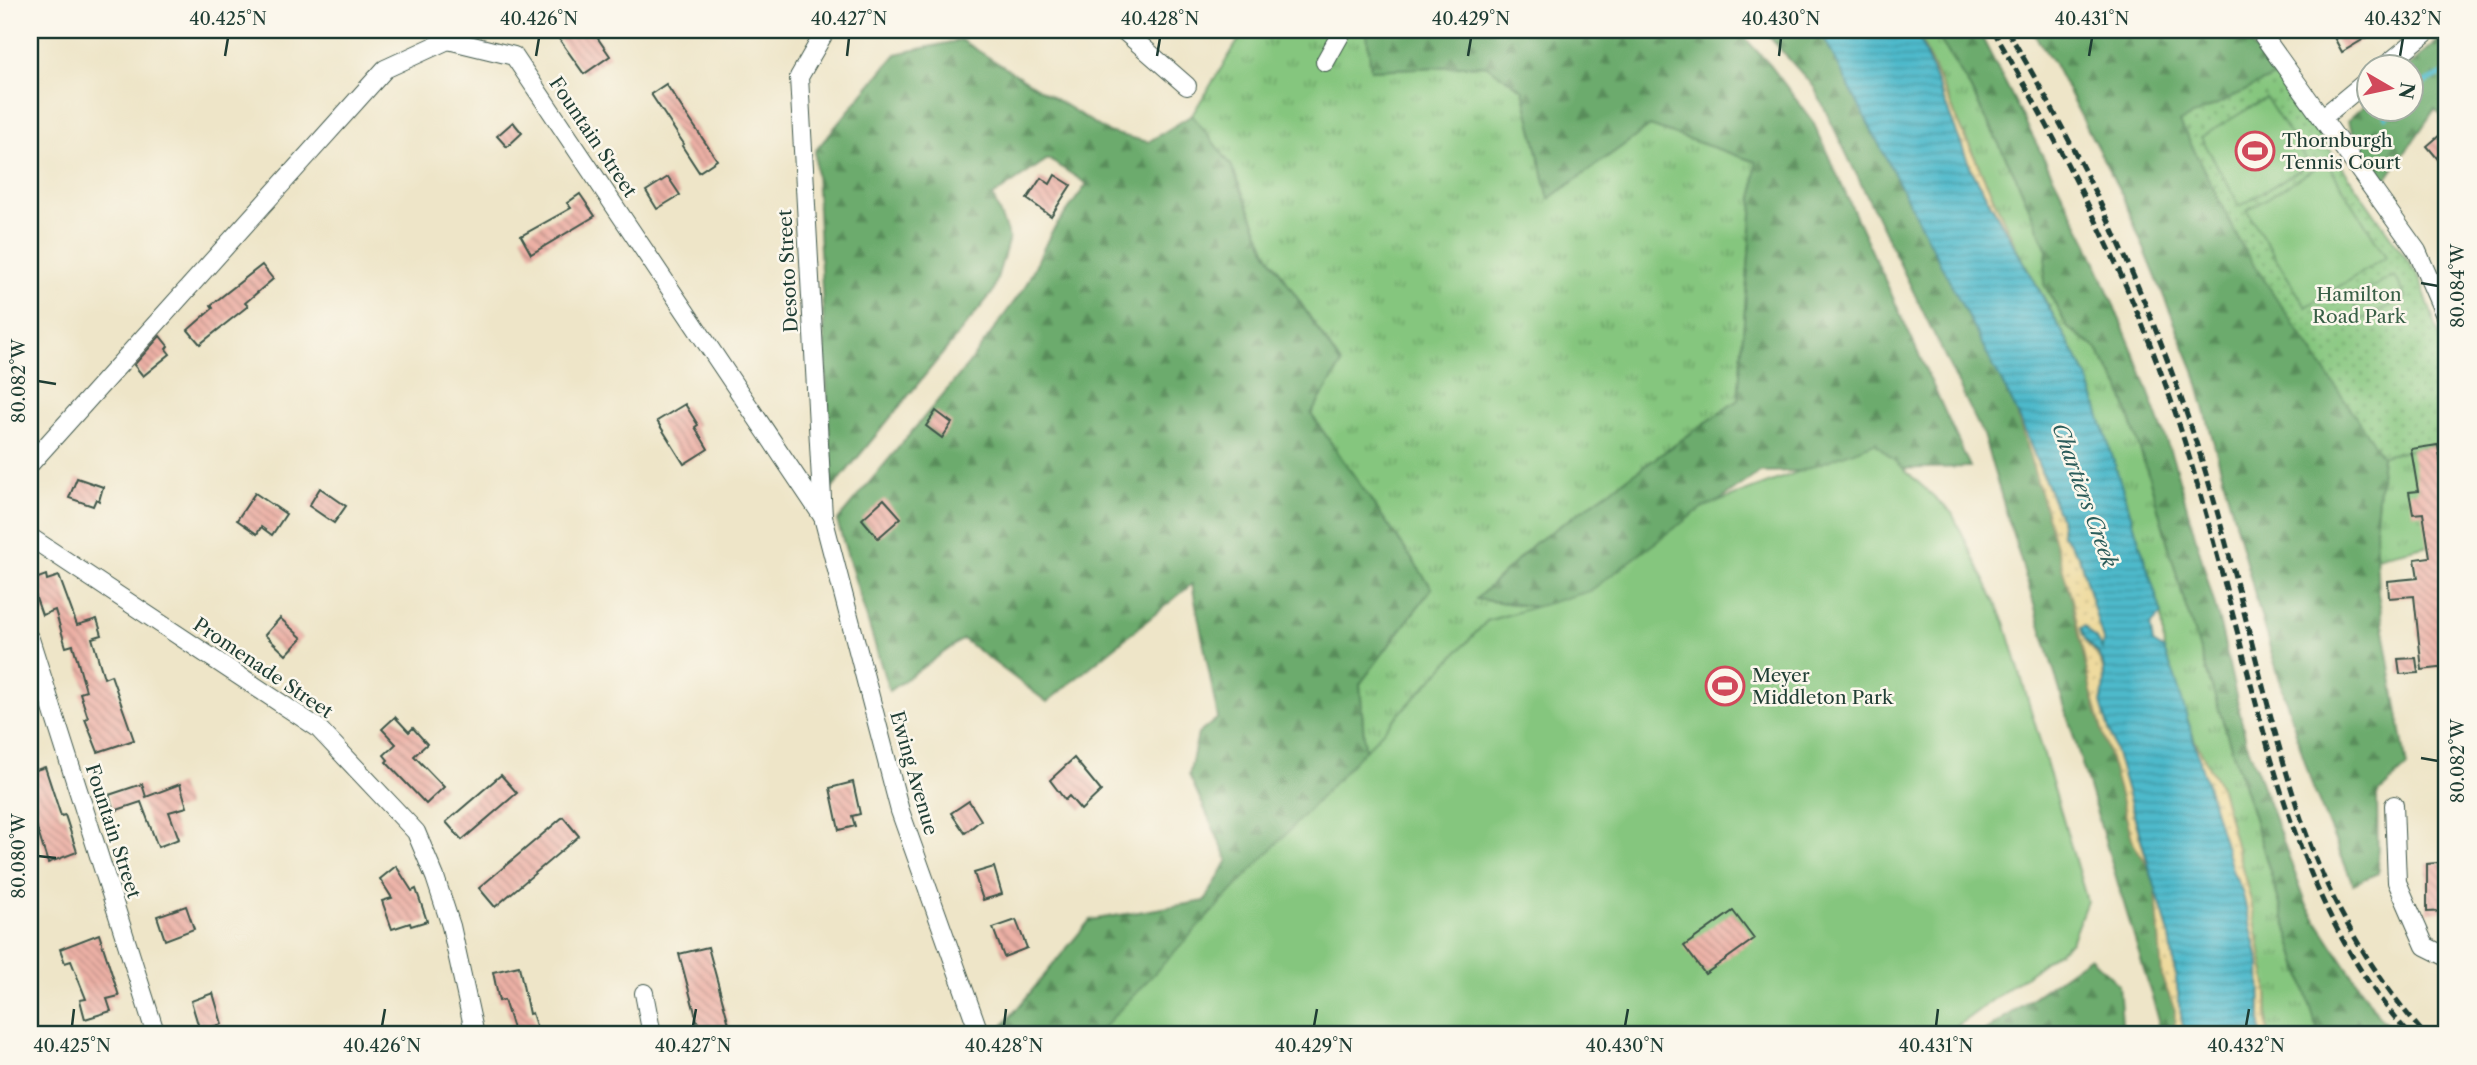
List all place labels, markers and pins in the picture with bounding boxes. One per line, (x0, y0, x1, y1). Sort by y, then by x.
place label: Thornburgh Tennis Court (2282, 129, 2401, 174)
sports icon: Thornburgh Tennis Court (2234, 130, 2276, 172)
place label: Meyer Middleton Park (1752, 664, 1894, 709)
sports icon: Meyer Middleton Park (1704, 665, 1746, 707)

